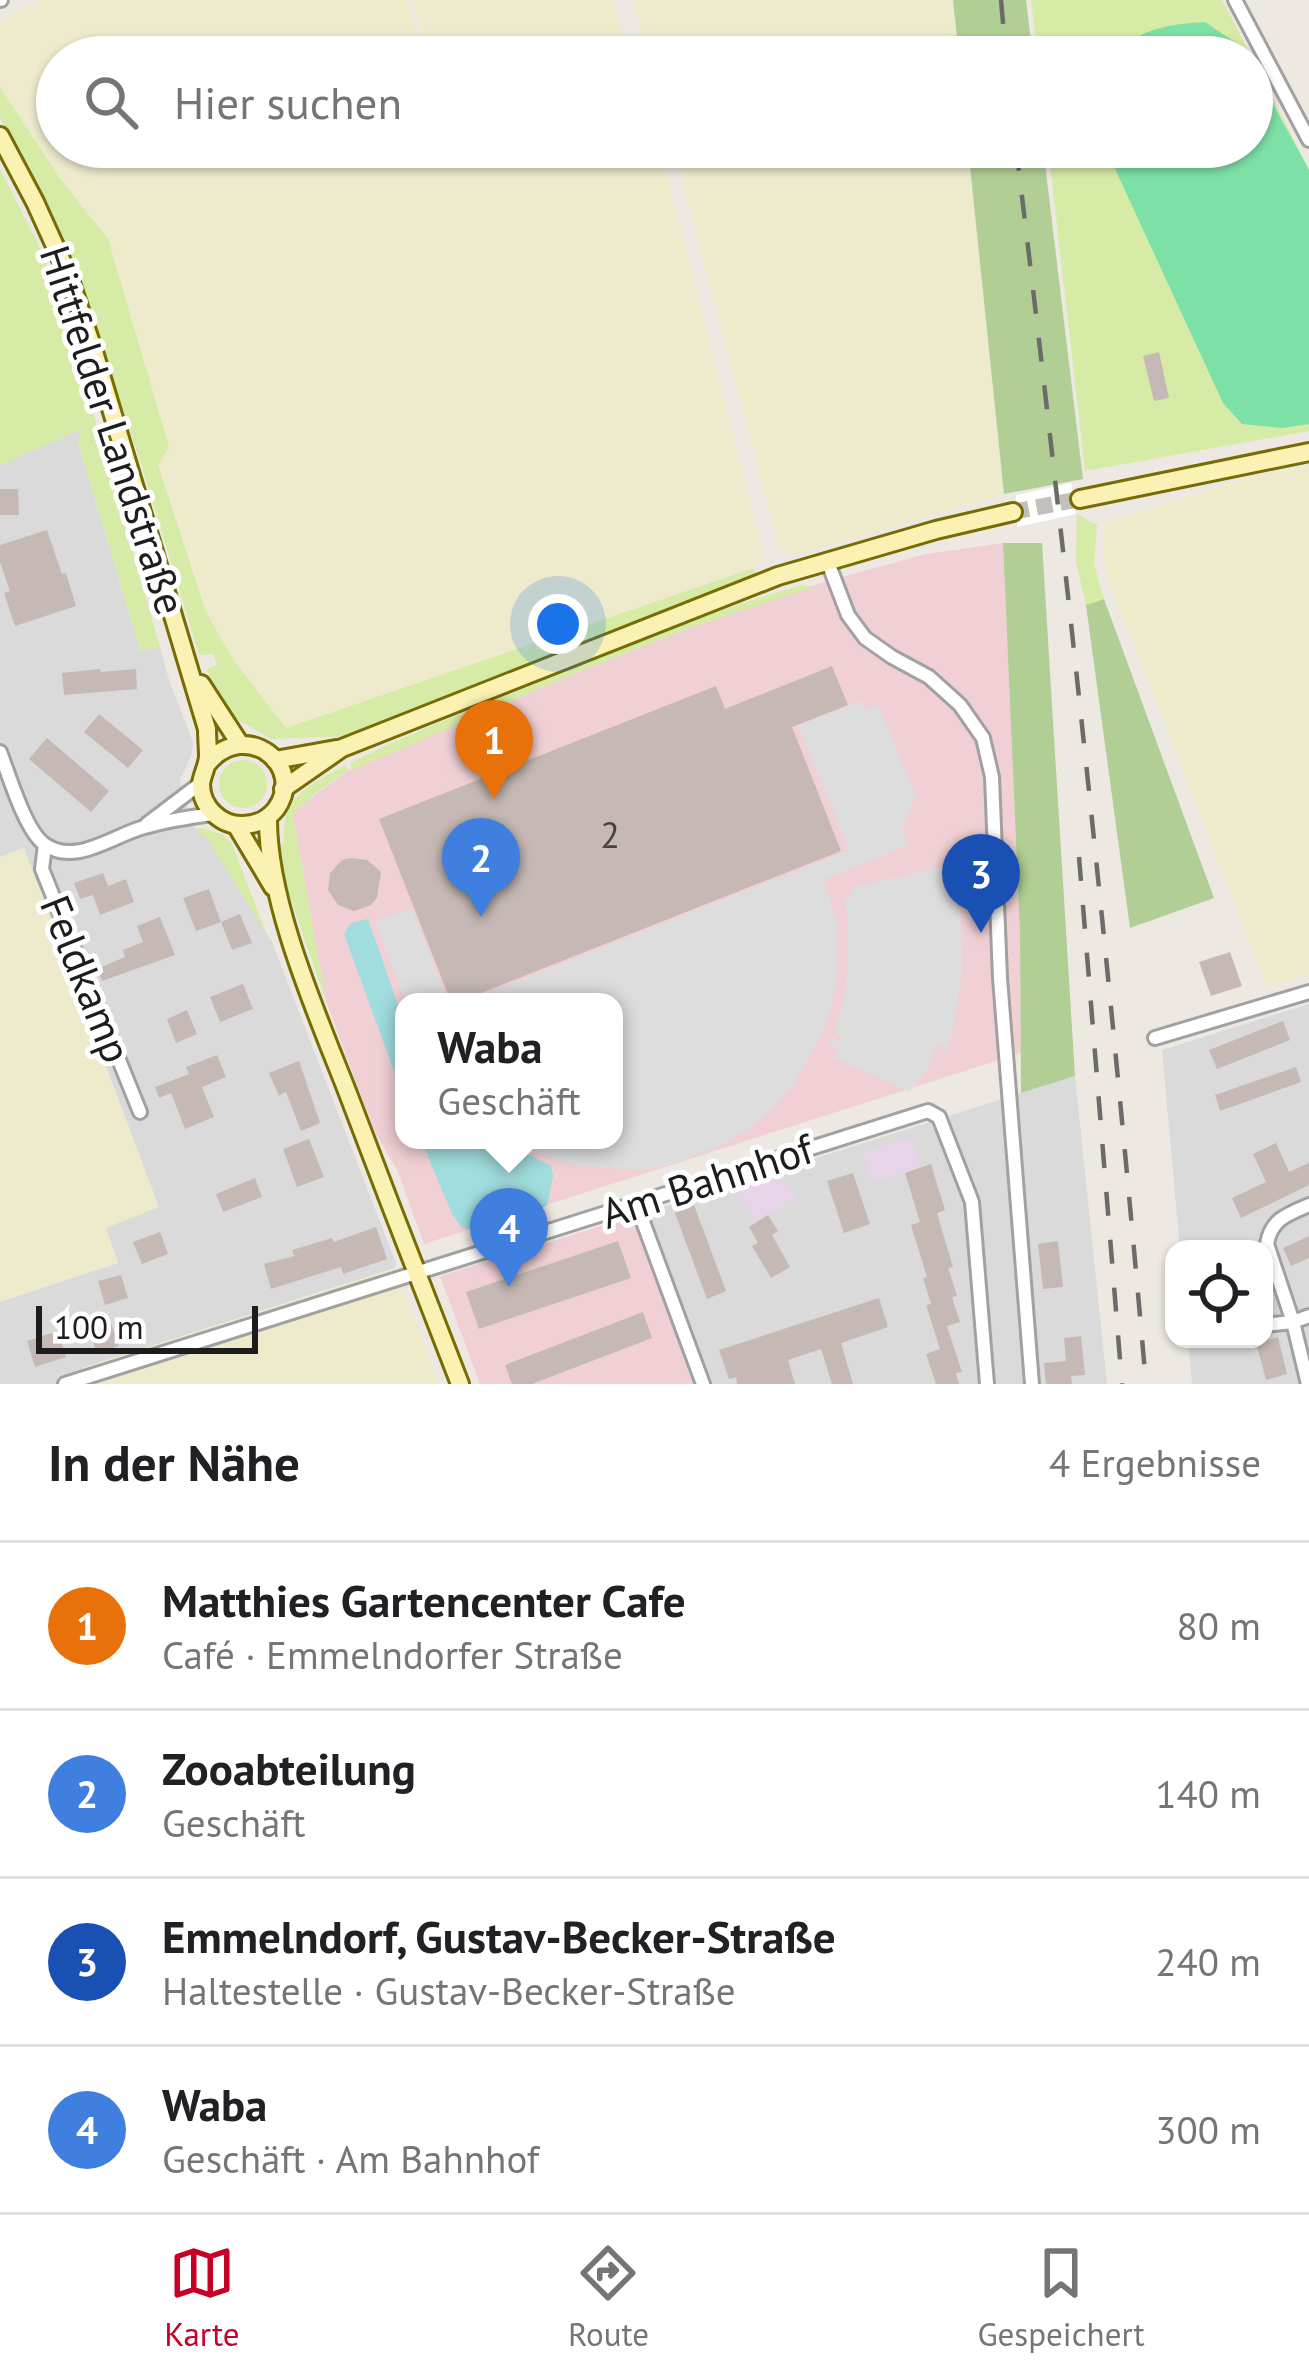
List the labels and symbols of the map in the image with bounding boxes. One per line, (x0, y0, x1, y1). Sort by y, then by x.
street label: Hittfelder Landstraße (28, 239, 199, 621)
your location (528, 594, 588, 654)
pin: 1 (455, 700, 533, 799)
house number: 2 (600, 811, 620, 858)
pin: 2 (442, 818, 520, 917)
pin: 3 (942, 834, 1020, 933)
street label: Feldkamp (28, 887, 145, 1071)
street label: Am Bahnhof (594, 1120, 821, 1241)
pin: 4 (470, 1188, 548, 1287)
scale bar (36, 1300, 258, 1353)

